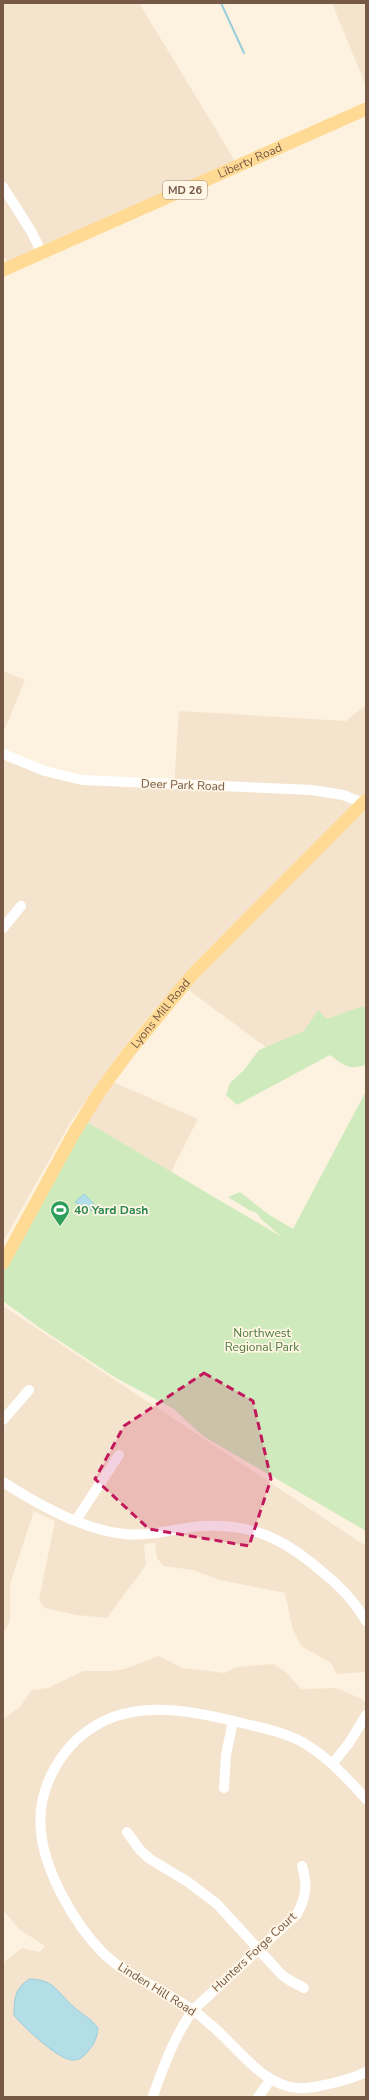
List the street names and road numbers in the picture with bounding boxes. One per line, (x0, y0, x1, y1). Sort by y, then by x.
street label: Liberty Road (215, 139, 285, 182)
road number: MD 26 (163, 181, 207, 199)
street label: Deer Park Road (141, 776, 225, 794)
street label: Lyons Mill Road (127, 975, 194, 1052)
street label: Hunters Forge Court (208, 1908, 300, 1995)
street label: Linden Hill Road (115, 1959, 199, 2019)

